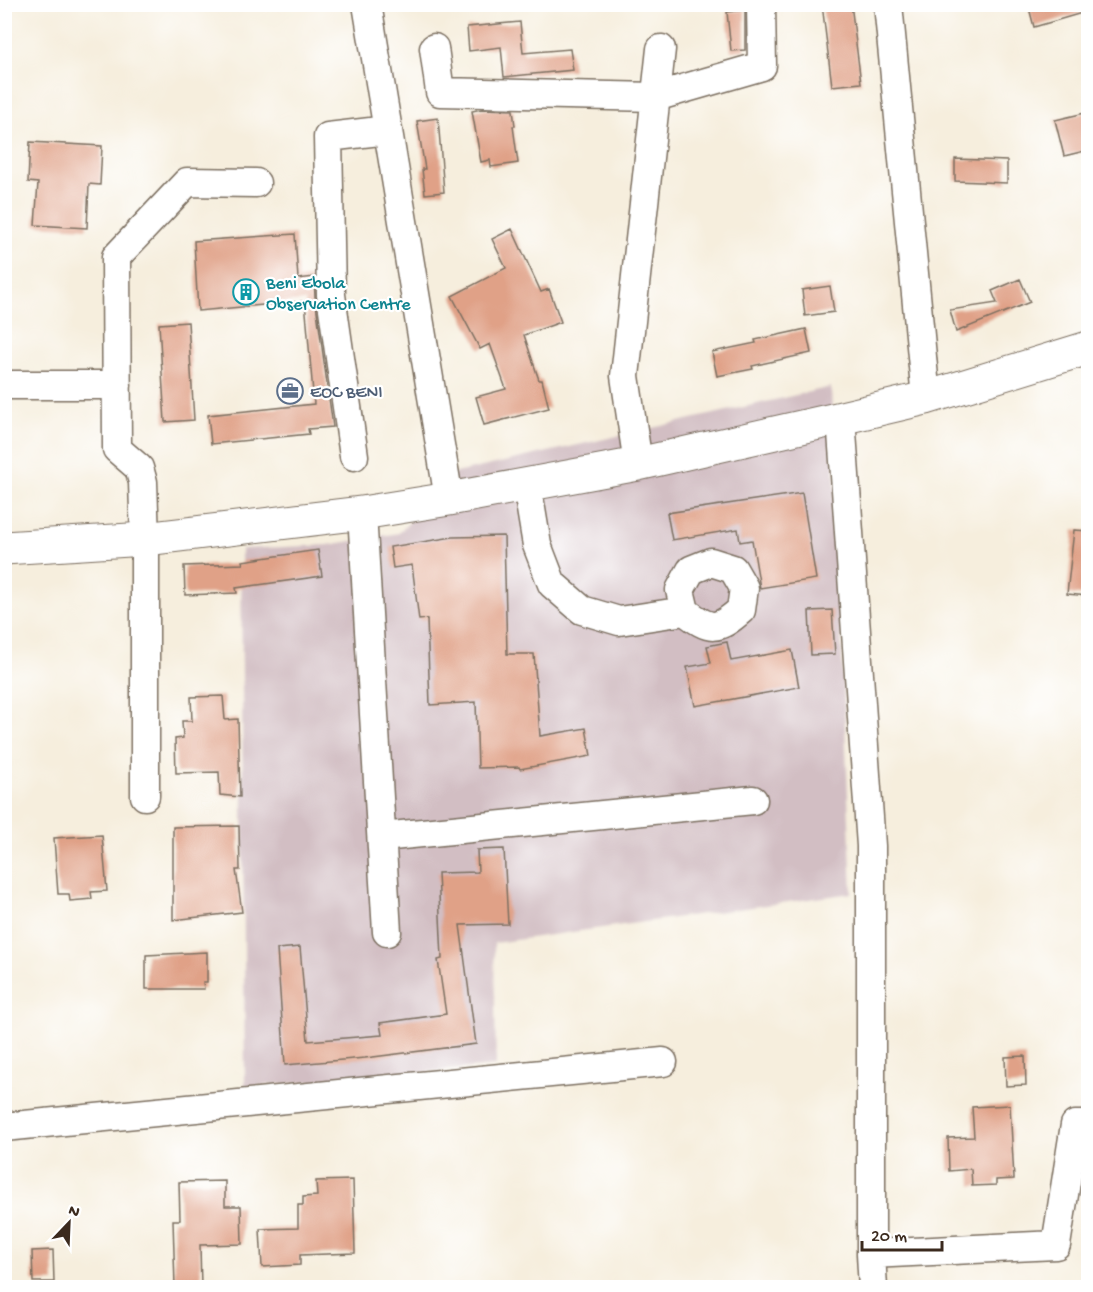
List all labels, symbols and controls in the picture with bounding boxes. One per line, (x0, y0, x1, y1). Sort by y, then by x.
place label: Beni Ebola Observation Centre (265, 274, 411, 316)
building icon: Beni Ebola Observation Centre (231, 277, 261, 307)
office icon: EOC BENI (275, 376, 305, 406)
place label: EOC BENI (310, 383, 383, 404)
north arrow (39, 1193, 99, 1253)
text: N (65, 1202, 83, 1223)
scale bar (862, 1214, 942, 1252)
text: 20 m (871, 1227, 907, 1248)

